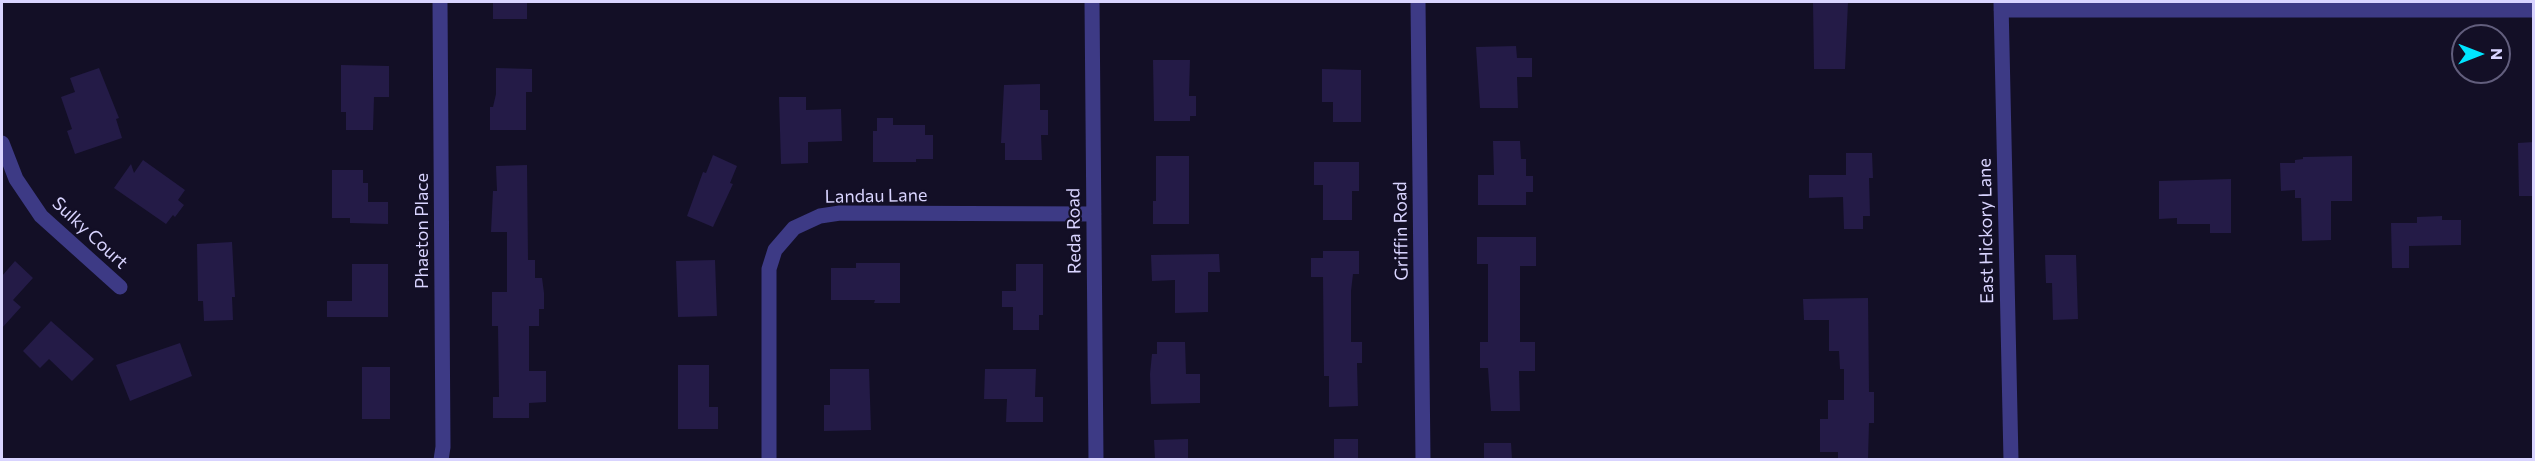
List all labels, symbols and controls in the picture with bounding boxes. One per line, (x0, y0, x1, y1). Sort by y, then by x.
north arrow (2451, 24, 2511, 84)
text: N (2488, 48, 2507, 60)
street label: East Hickory Lane (1974, 158, 1998, 304)
street label: Phaeton Place (411, 173, 433, 289)
street label: Griffin Road (1389, 181, 1413, 281)
street label: Landau Lane (824, 184, 928, 208)
street label: Reda Road (1062, 188, 1086, 274)
street label: Sulky Court (48, 193, 132, 273)

